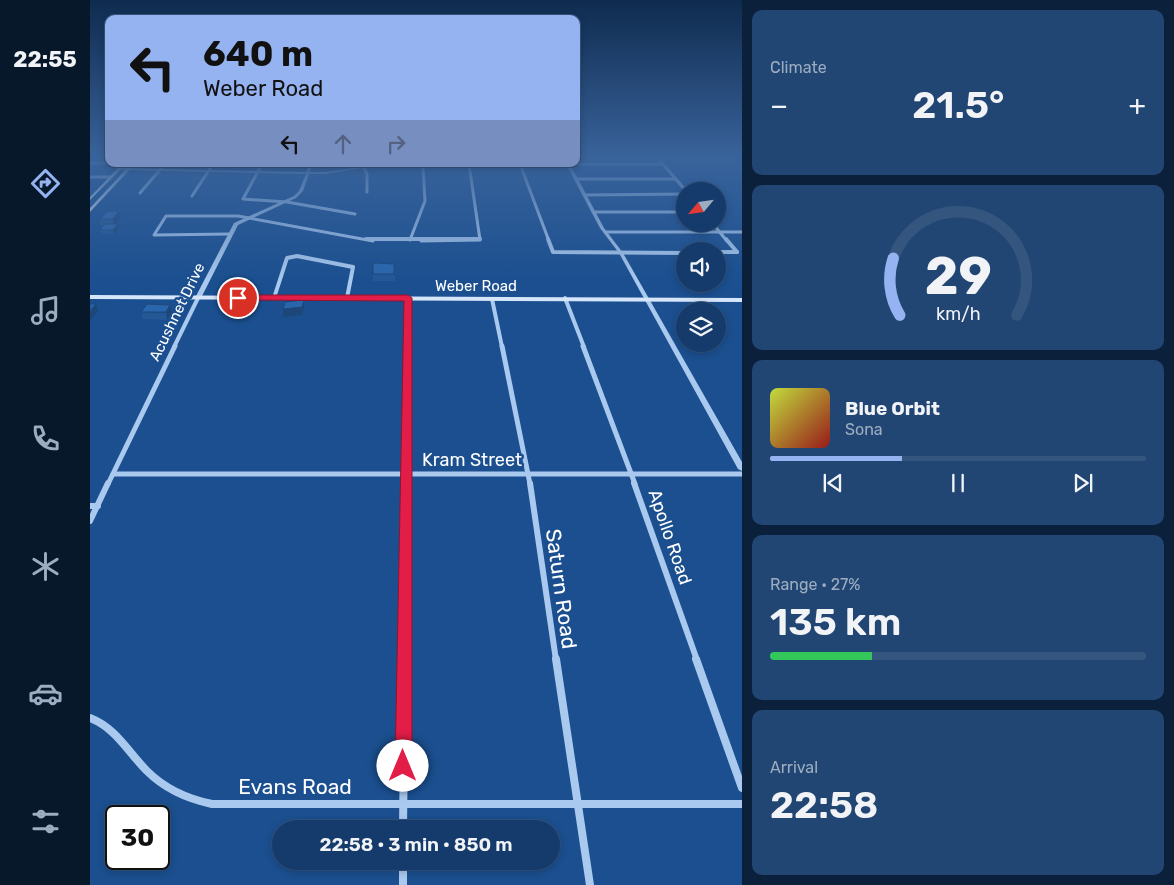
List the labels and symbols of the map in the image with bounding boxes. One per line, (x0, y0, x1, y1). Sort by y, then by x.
north arrow (676, 182, 726, 232)
street label: Acushnet Drive (145, 260, 209, 364)
pin (217, 277, 259, 319)
street label: Weber Road (435, 277, 517, 295)
street label: Kram Street (422, 449, 522, 471)
street label: Apollo Road (643, 486, 697, 588)
street label: Saturn Road (541, 527, 582, 651)
position arrow (376, 739, 428, 791)
street label: Evans Road (238, 774, 352, 799)
speed limit sign: 30 (105, 805, 170, 870)

